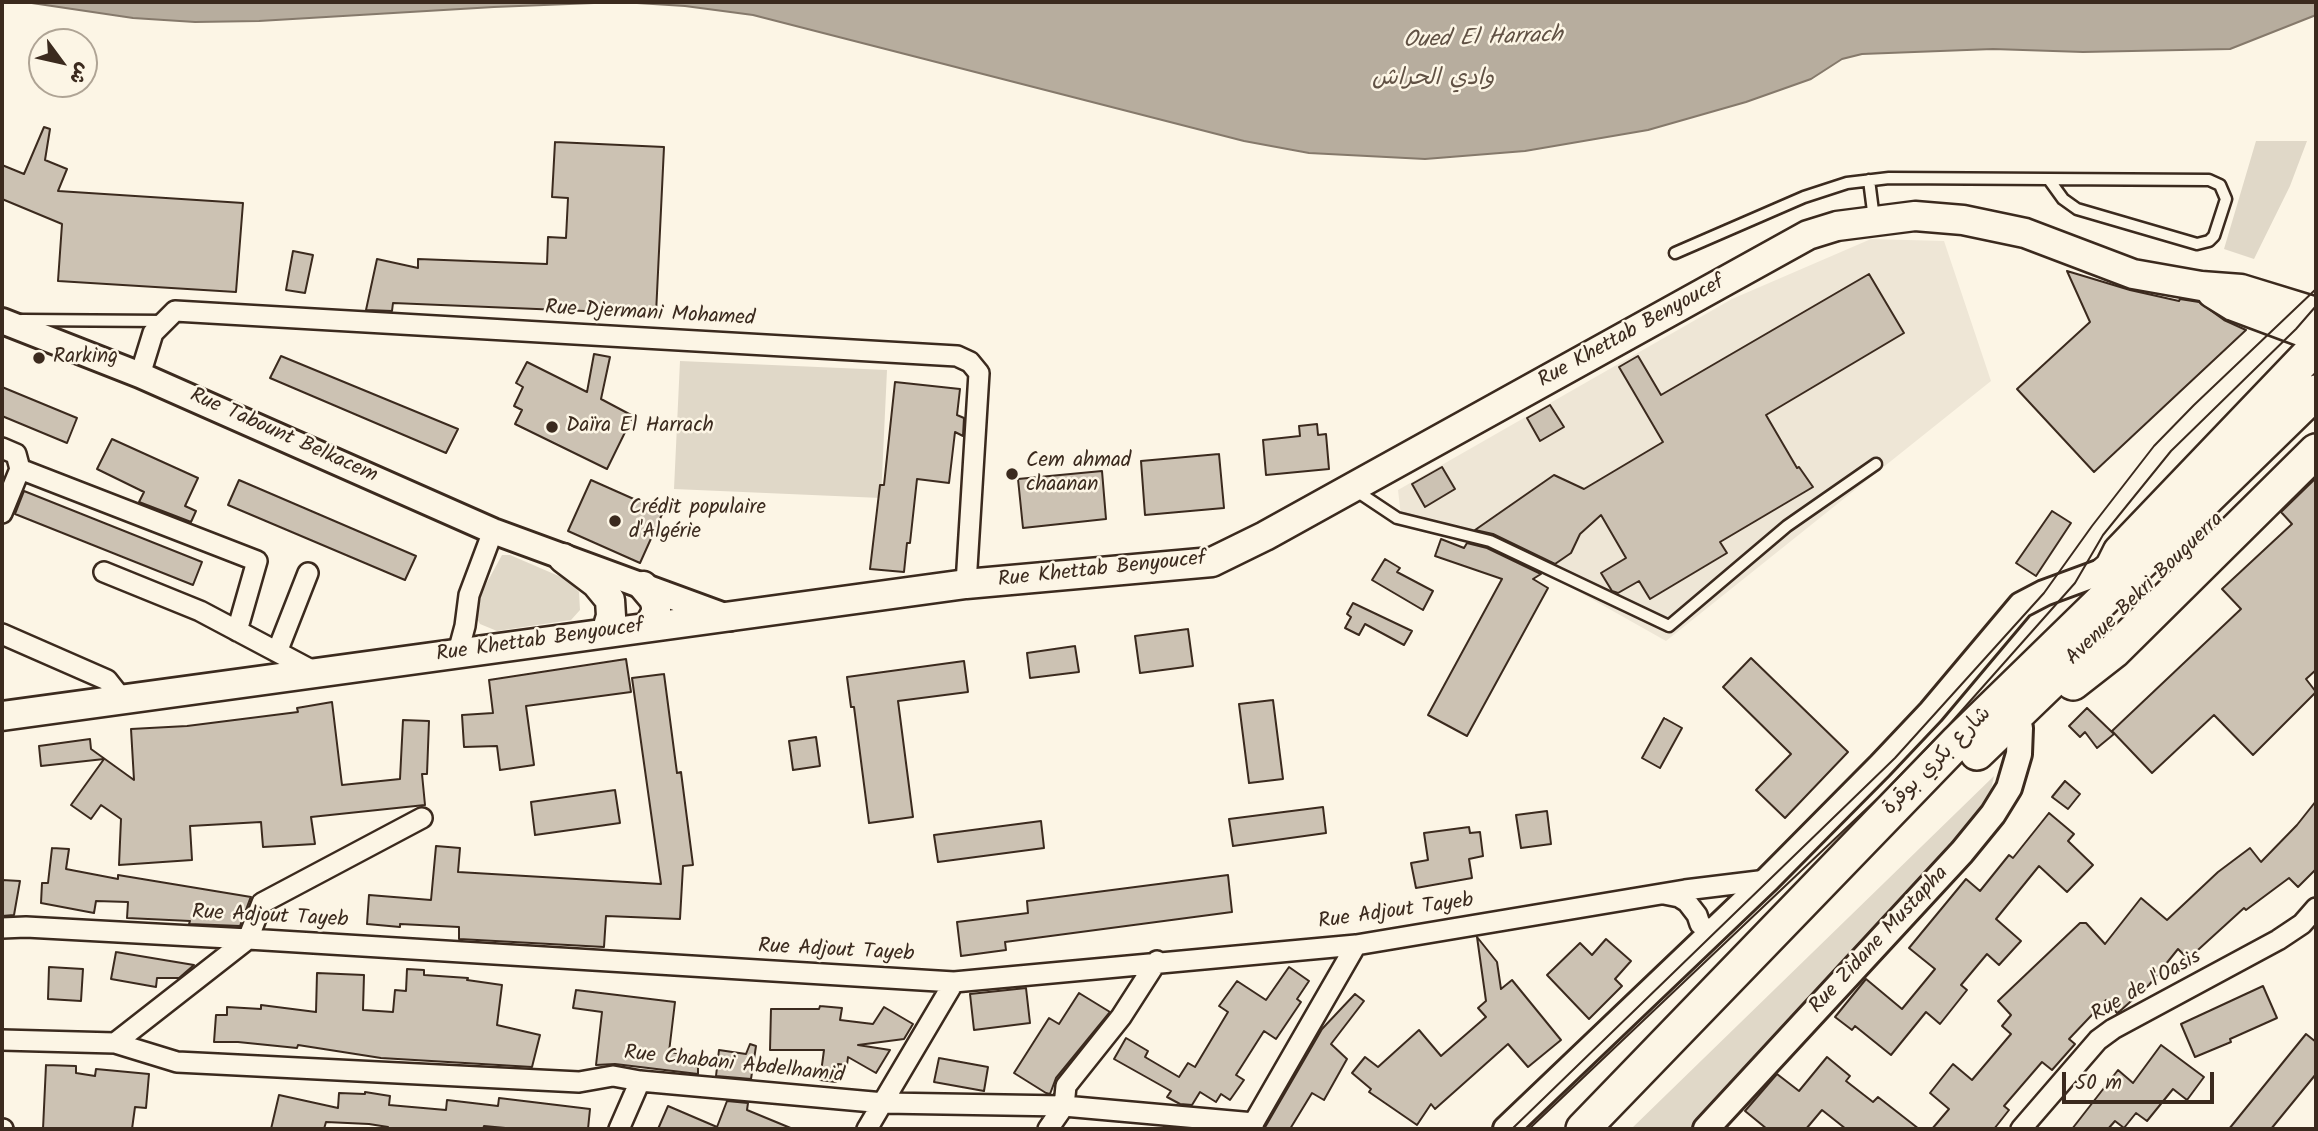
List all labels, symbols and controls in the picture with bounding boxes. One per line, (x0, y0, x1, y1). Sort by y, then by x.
water label: Oued El Harrach (1403, 23, 1563, 57)
north arrow (28, 28, 98, 98)
text: ش (61, 56, 97, 90)
water label: وادي الحراش (1372, 66, 1494, 94)
street label: Rue Khettab Benyoucef (1534, 271, 1730, 395)
street label: Rue Djermani Mohamed (544, 297, 756, 333)
place label: Rarking (53, 345, 118, 371)
marker: Rarking (31, 350, 47, 366)
street label: Rue Tabount Belkacem (185, 384, 381, 490)
place label: Daïra El Harrach (566, 414, 714, 440)
marker: Daïra El Harrach (544, 419, 560, 435)
place label: Cem ahmad chaanan (1026, 449, 1131, 499)
marker: Cem ahmad chaanan (1004, 466, 1020, 482)
place label: Crédit populaire d'Algérie (629, 496, 766, 546)
street label: Avenue Bekri Bouguerra (2062, 508, 2230, 672)
marker: Crédit populaire d'Algérie (607, 513, 623, 529)
street label: Rue Khettab Benyoucef (997, 548, 1207, 594)
street label: Rue Khettab Benyoucef (435, 615, 645, 669)
street label: شارع بكري بوقرة (1878, 702, 1998, 822)
street label: Rue Zidane Mustapha (1805, 862, 1955, 1020)
street label: Rue Adjout Tayeb (1317, 890, 1475, 936)
street label: Rue Adjout Tayeb (191, 901, 349, 935)
street label: Rue Adjout Tayeb (757, 935, 915, 969)
street label: Rue de l'Oasis (2088, 945, 2206, 1029)
street label: Rue Chabani Abdelhamid (623, 1042, 845, 1090)
scale bar (2066, 1058, 2218, 1102)
text: 50 m (2075, 1067, 2122, 1100)

